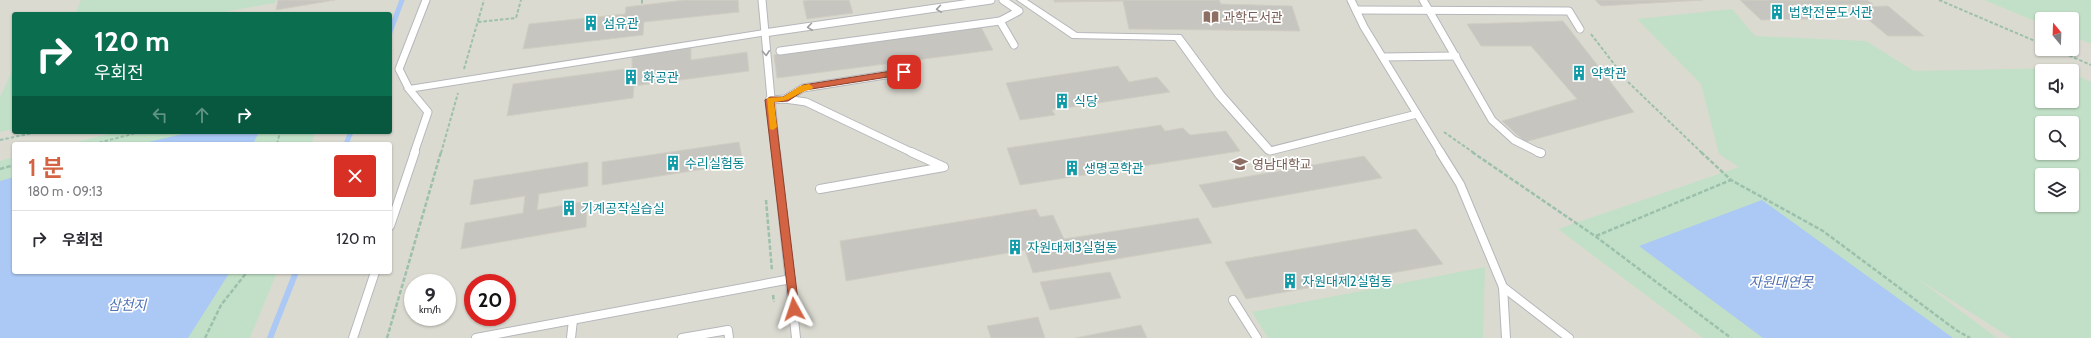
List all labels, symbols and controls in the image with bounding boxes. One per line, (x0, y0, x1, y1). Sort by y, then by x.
building icon: 법학전문도서관 (1768, 3, 1786, 21)
one-way arrow (936, 4, 942, 13)
place label: 법학전문도서관 (1789, 4, 1873, 20)
library icon: 과학도서관 (1202, 8, 1220, 26)
place label: 과학도서관 (1223, 9, 1283, 25)
north arrow (2035, 12, 2079, 56)
map controls (2035, 12, 2079, 212)
building icon: 섬유관 (582, 14, 600, 32)
place label: 섬유관 (603, 15, 639, 31)
one-way arrow (807, 22, 813, 31)
text: 120 m (94, 24, 170, 58)
icon: right (28, 28, 80, 80)
one-way arrow (761, 50, 770, 56)
pin (887, 55, 921, 89)
icon: arrive (893, 61, 915, 83)
text: 우회전 (94, 62, 144, 84)
building icon: 약학관 (1570, 64, 1588, 82)
button: sound (2035, 64, 2079, 108)
place label: 약학관 (1591, 65, 1627, 81)
building icon: 화공관 (622, 68, 640, 86)
place label: 화공관 (643, 69, 679, 85)
building icon: 식당 (1053, 92, 1071, 110)
place label: 식당 (1074, 93, 1098, 109)
icon: left (149, 104, 171, 126)
icon: ahead (191, 104, 213, 126)
icon: right (233, 104, 255, 126)
button: search (2035, 116, 2079, 160)
text: 1 분 (28, 153, 64, 182)
building icon: 수리실험동 (664, 154, 682, 172)
button: close (334, 155, 376, 197)
place label: 수리실험동 (685, 155, 745, 171)
school or university icon: 영남대학교 (1231, 155, 1249, 173)
place label: 영남대학교 (1252, 156, 1312, 172)
building icon: 생명공학관 (1063, 159, 1081, 177)
place label: 생명공학관 (1084, 160, 1144, 176)
button: layers (2035, 168, 2079, 212)
text: 180 m · 09:13 (28, 183, 103, 199)
building icon: 기계공작실습실 (560, 199, 578, 217)
place label: 기계공작실습실 (581, 200, 665, 216)
icon: right (28, 228, 50, 250)
text: 120 m (336, 230, 376, 248)
text: 우회전 (62, 231, 103, 249)
building icon: 자원대제3실험동 (1006, 238, 1024, 256)
place label: 자원대제3실험동 (1027, 239, 1118, 255)
building icon: 자원대제2실험동 (1281, 272, 1299, 290)
place label: 자원대제2실험동 (1302, 273, 1393, 289)
water label: 자원대연못 (1749, 273, 1814, 291)
speed limit sign: 20 (464, 274, 516, 326)
text: 9 (424, 283, 436, 307)
position arrow (773, 288, 815, 330)
water label: 삼천지 (108, 296, 147, 314)
text: km/h (419, 303, 441, 316)

